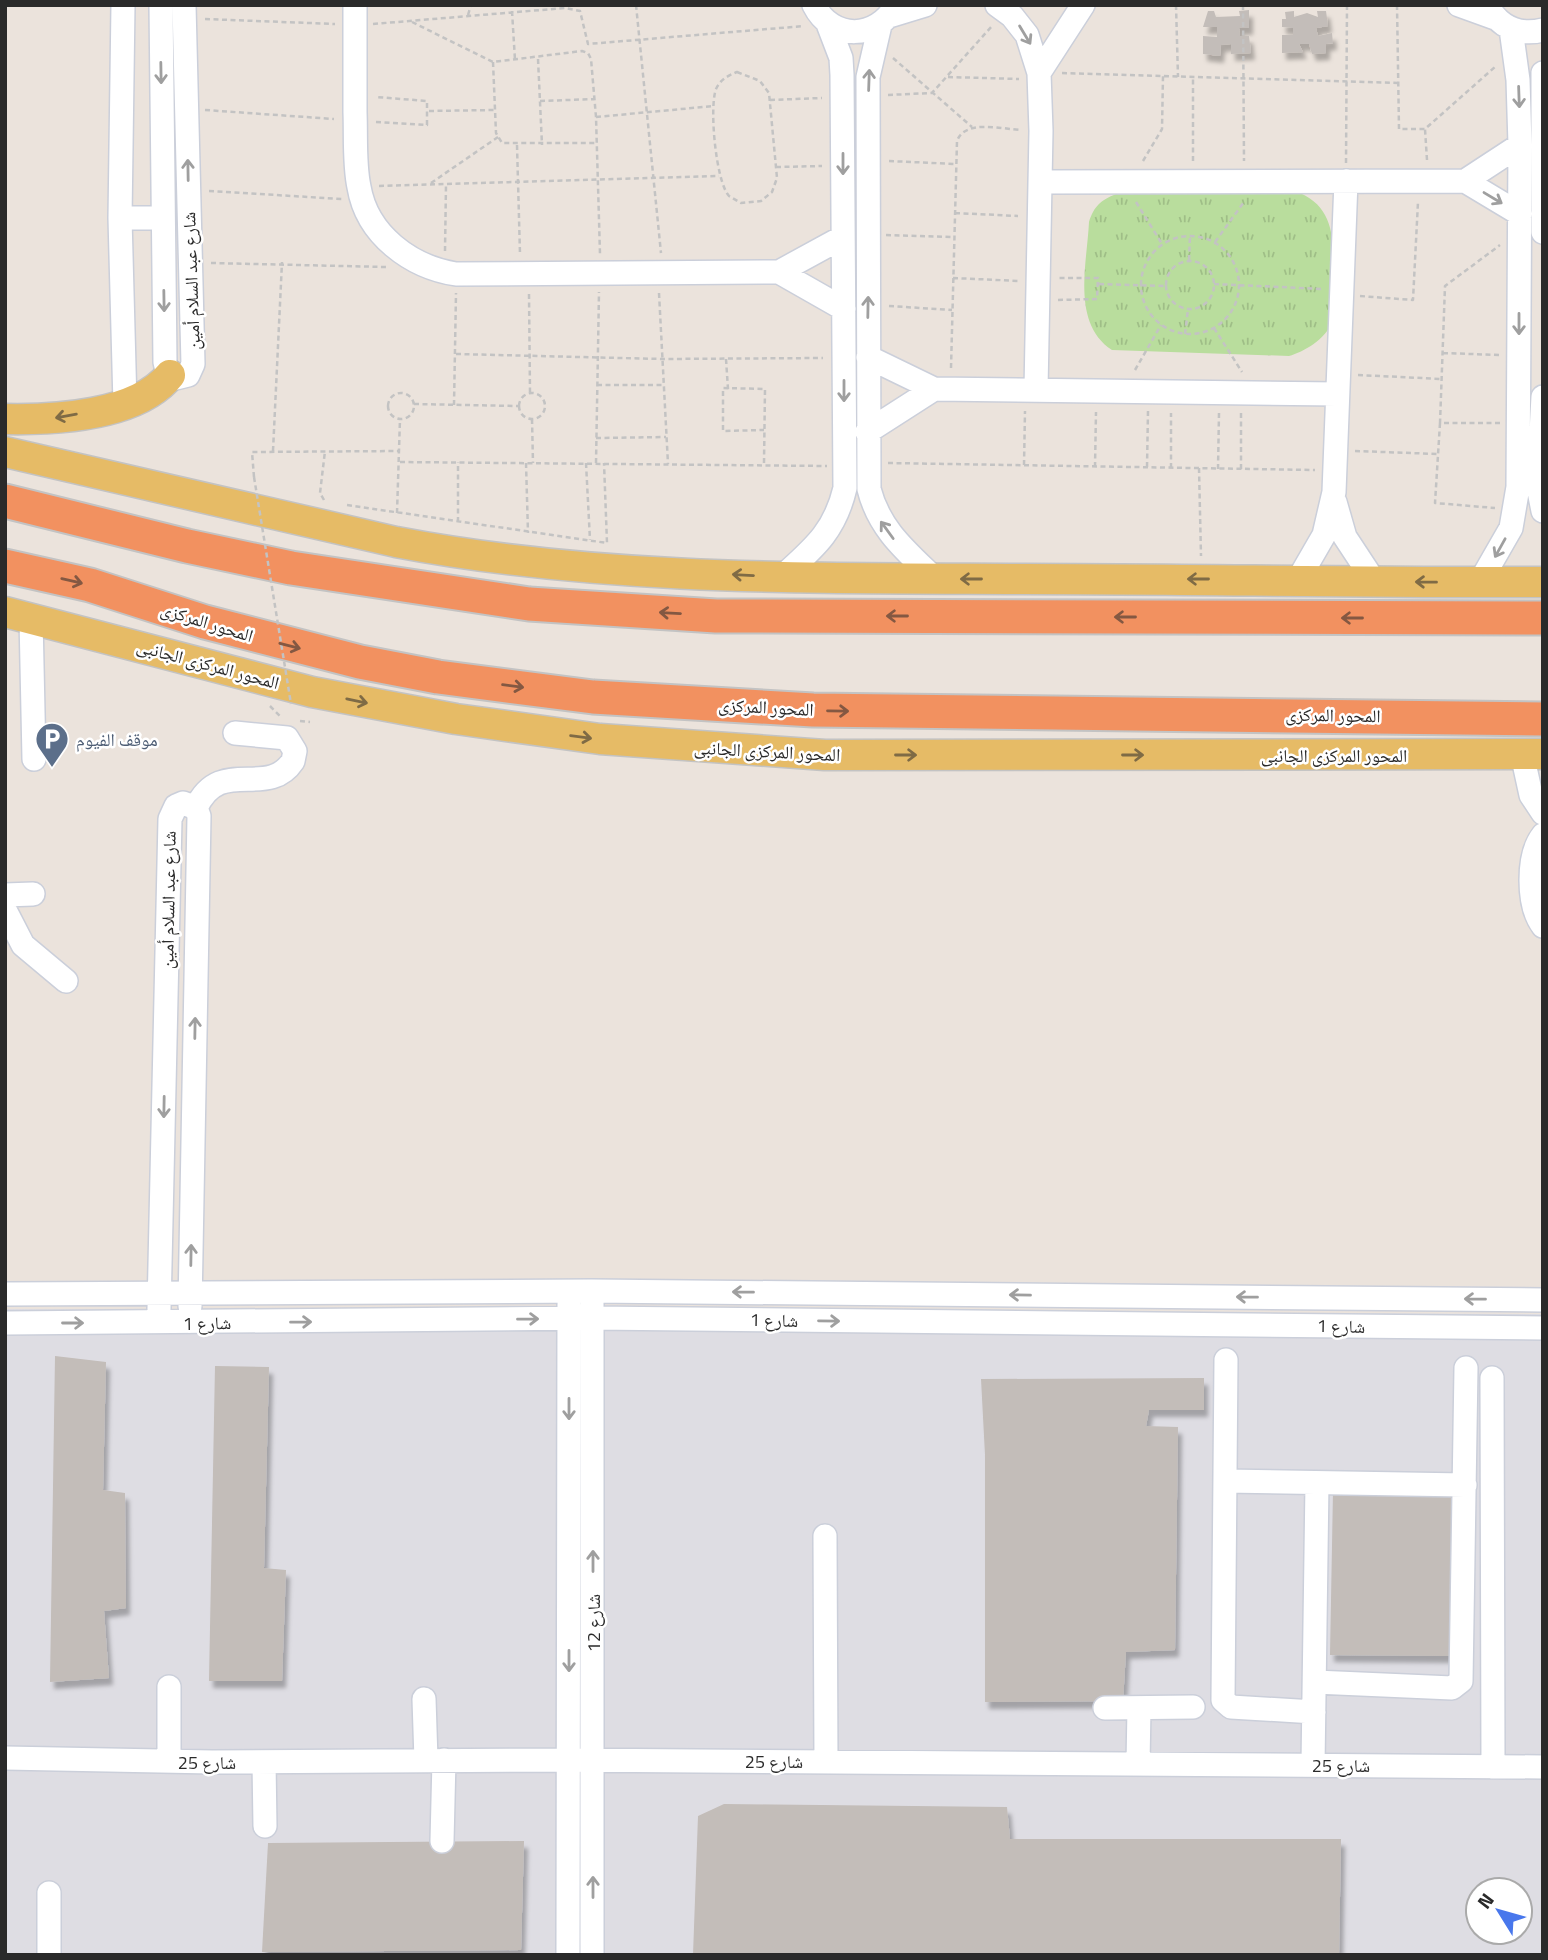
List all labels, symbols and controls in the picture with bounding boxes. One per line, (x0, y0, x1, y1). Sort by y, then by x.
one-way arrow (1017, 25, 1032, 44)
one-way arrow (154, 62, 168, 85)
one-way arrow (862, 68, 876, 91)
one-way arrow (1512, 85, 1525, 108)
one-way arrow (836, 152, 850, 175)
one-way arrow (181, 159, 194, 182)
one-way arrow (1482, 191, 1502, 205)
street label: شارع عبد السلام أمين (175, 211, 207, 351)
one-way arrow (157, 289, 171, 312)
one-way arrow (861, 296, 875, 319)
one-way arrow (1512, 312, 1526, 335)
one-way arrow (837, 379, 851, 402)
one-way arrow (55, 410, 78, 424)
one-way arrow (880, 521, 894, 540)
one-way arrow (1493, 537, 1506, 558)
one-way arrow (732, 568, 755, 581)
one-way arrow (959, 572, 982, 586)
one-way arrow (1187, 572, 1210, 586)
one-way arrow (60, 575, 83, 588)
one-way arrow (1414, 575, 1437, 589)
street label: المحور المركزى (157, 595, 257, 649)
one-way arrow (658, 607, 681, 620)
one-way arrow (886, 610, 909, 623)
one-way arrow (1113, 610, 1136, 624)
one-way arrow (1341, 611, 1364, 625)
street label: المحور المركزى الجانبى (134, 632, 282, 696)
one-way arrow (278, 640, 301, 653)
one-way arrow (502, 680, 524, 693)
street label: المحور المركزى (718, 691, 814, 723)
one-way arrow (345, 695, 367, 708)
street label: المحور المركزى (1285, 701, 1381, 729)
one-way arrow (826, 704, 849, 717)
parking icon: موقف الفيوم (33, 720, 71, 769)
place label: موقف الفيوم (76, 726, 158, 753)
one-way arrow (569, 730, 592, 743)
street label: المحور المركزى الجانبى (693, 734, 841, 768)
street label: المحور المركزى الجانبى (1261, 742, 1407, 769)
one-way arrow (894, 748, 917, 762)
one-way arrow (1122, 748, 1145, 762)
street label: شارع عبد السلام أمين (153, 831, 183, 969)
one-way arrow (188, 1016, 202, 1039)
one-way arrow (157, 1096, 171, 1119)
one-way arrow (184, 1244, 198, 1267)
one-way arrow (732, 1285, 755, 1299)
one-way arrow (1008, 1288, 1031, 1302)
one-way arrow (1236, 1290, 1259, 1304)
one-way arrow (1463, 1292, 1486, 1306)
street label: شارع 1 (750, 1306, 798, 1334)
street label: شارع 1 (183, 1309, 231, 1337)
street label: شارع 1 (1317, 1312, 1365, 1340)
one-way arrow (517, 1313, 540, 1326)
one-way arrow (818, 1314, 841, 1328)
one-way arrow (289, 1315, 312, 1329)
one-way arrow (62, 1316, 85, 1330)
one-way arrow (562, 1397, 576, 1420)
one-way arrow (586, 1550, 600, 1573)
street label: شارع 12 (580, 1594, 607, 1652)
one-way arrow (562, 1649, 576, 1672)
street label: شارع 25 (745, 1748, 803, 1775)
street label: شارع 25 (178, 1749, 236, 1776)
street label: شارع 25 (1312, 1752, 1370, 1779)
one-way arrow (586, 1875, 600, 1898)
north arrow (1464, 1876, 1534, 1946)
text: N (1469, 1886, 1501, 1914)

